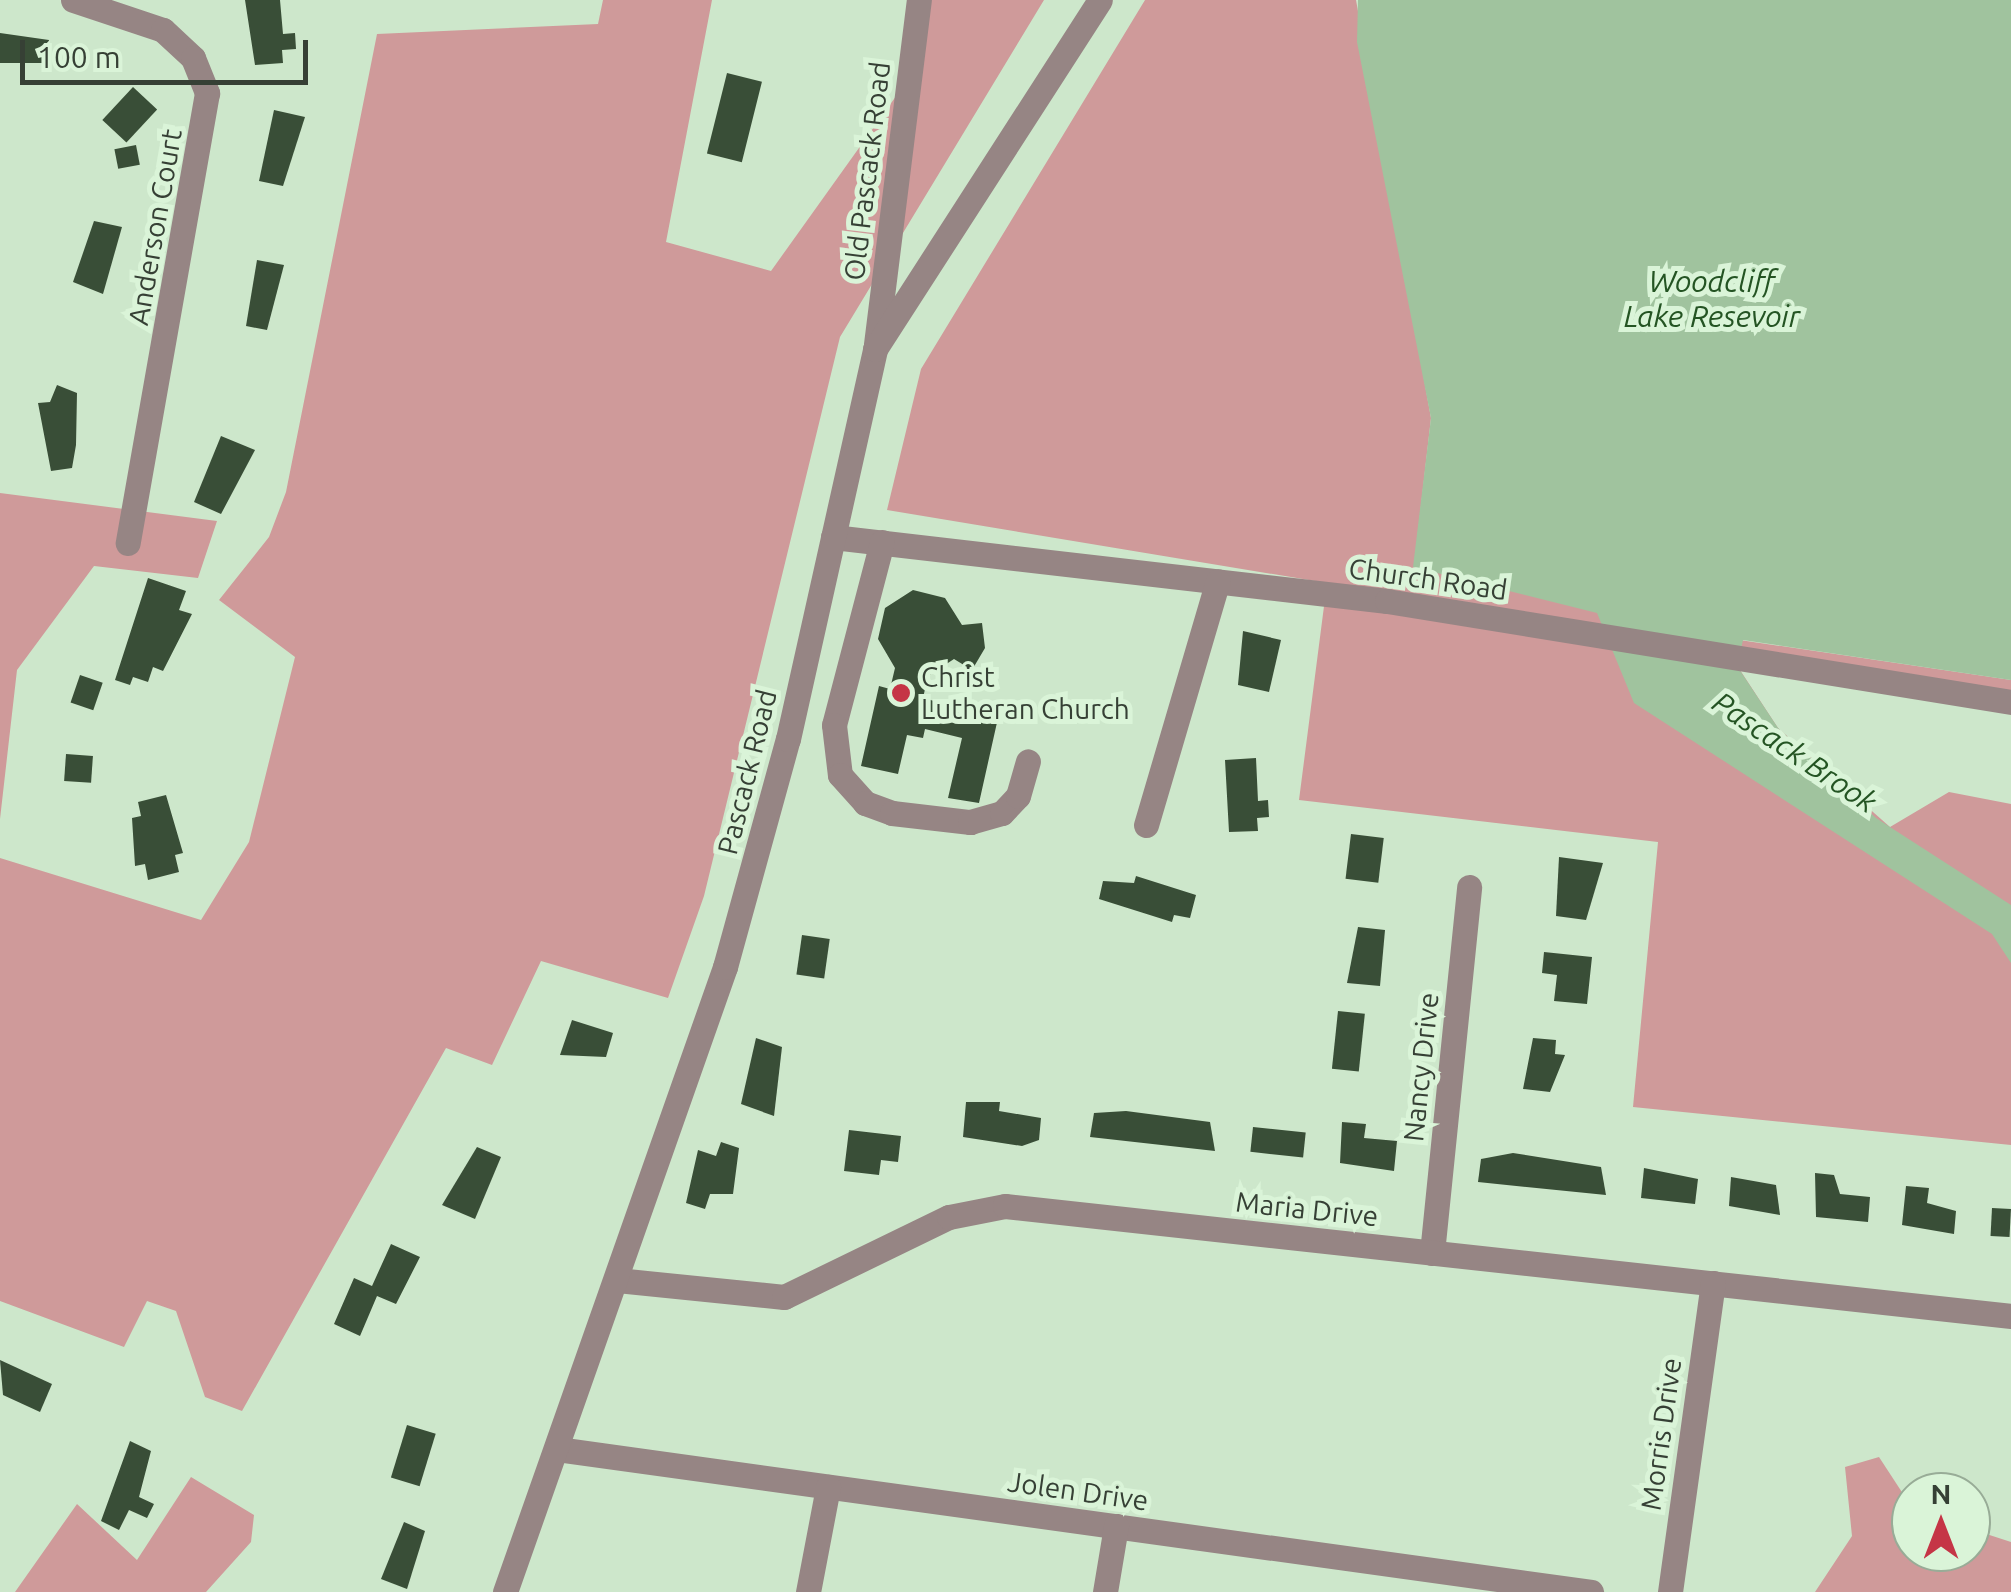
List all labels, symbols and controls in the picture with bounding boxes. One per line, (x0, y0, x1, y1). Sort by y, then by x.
scale bar (25, 20, 312, 82)
text: 100 m (37, 40, 121, 74)
street label: Old Pascack Road (837, 60, 897, 282)
street label: Anderson Court (121, 126, 189, 328)
water label: Woodcliff Lake Resevoir (1624, 263, 1800, 334)
street label: Church Road (1347, 551, 1509, 607)
place label: Christ Lutheran Church (921, 660, 1130, 726)
marker: Christ Lutheran Church (890, 682, 912, 704)
water label: Pascack Brook (1706, 684, 1884, 820)
street label: Pascack Road (710, 686, 784, 858)
street label: Nancy Drive (1396, 991, 1446, 1143)
street label: Maria Drive (1234, 1185, 1380, 1233)
street label: Morris Drive (1634, 1356, 1688, 1512)
street label: Jolen Drive (1006, 1465, 1150, 1517)
north arrow (1891, 1472, 1991, 1572)
text: N (1931, 1478, 1951, 1509)

